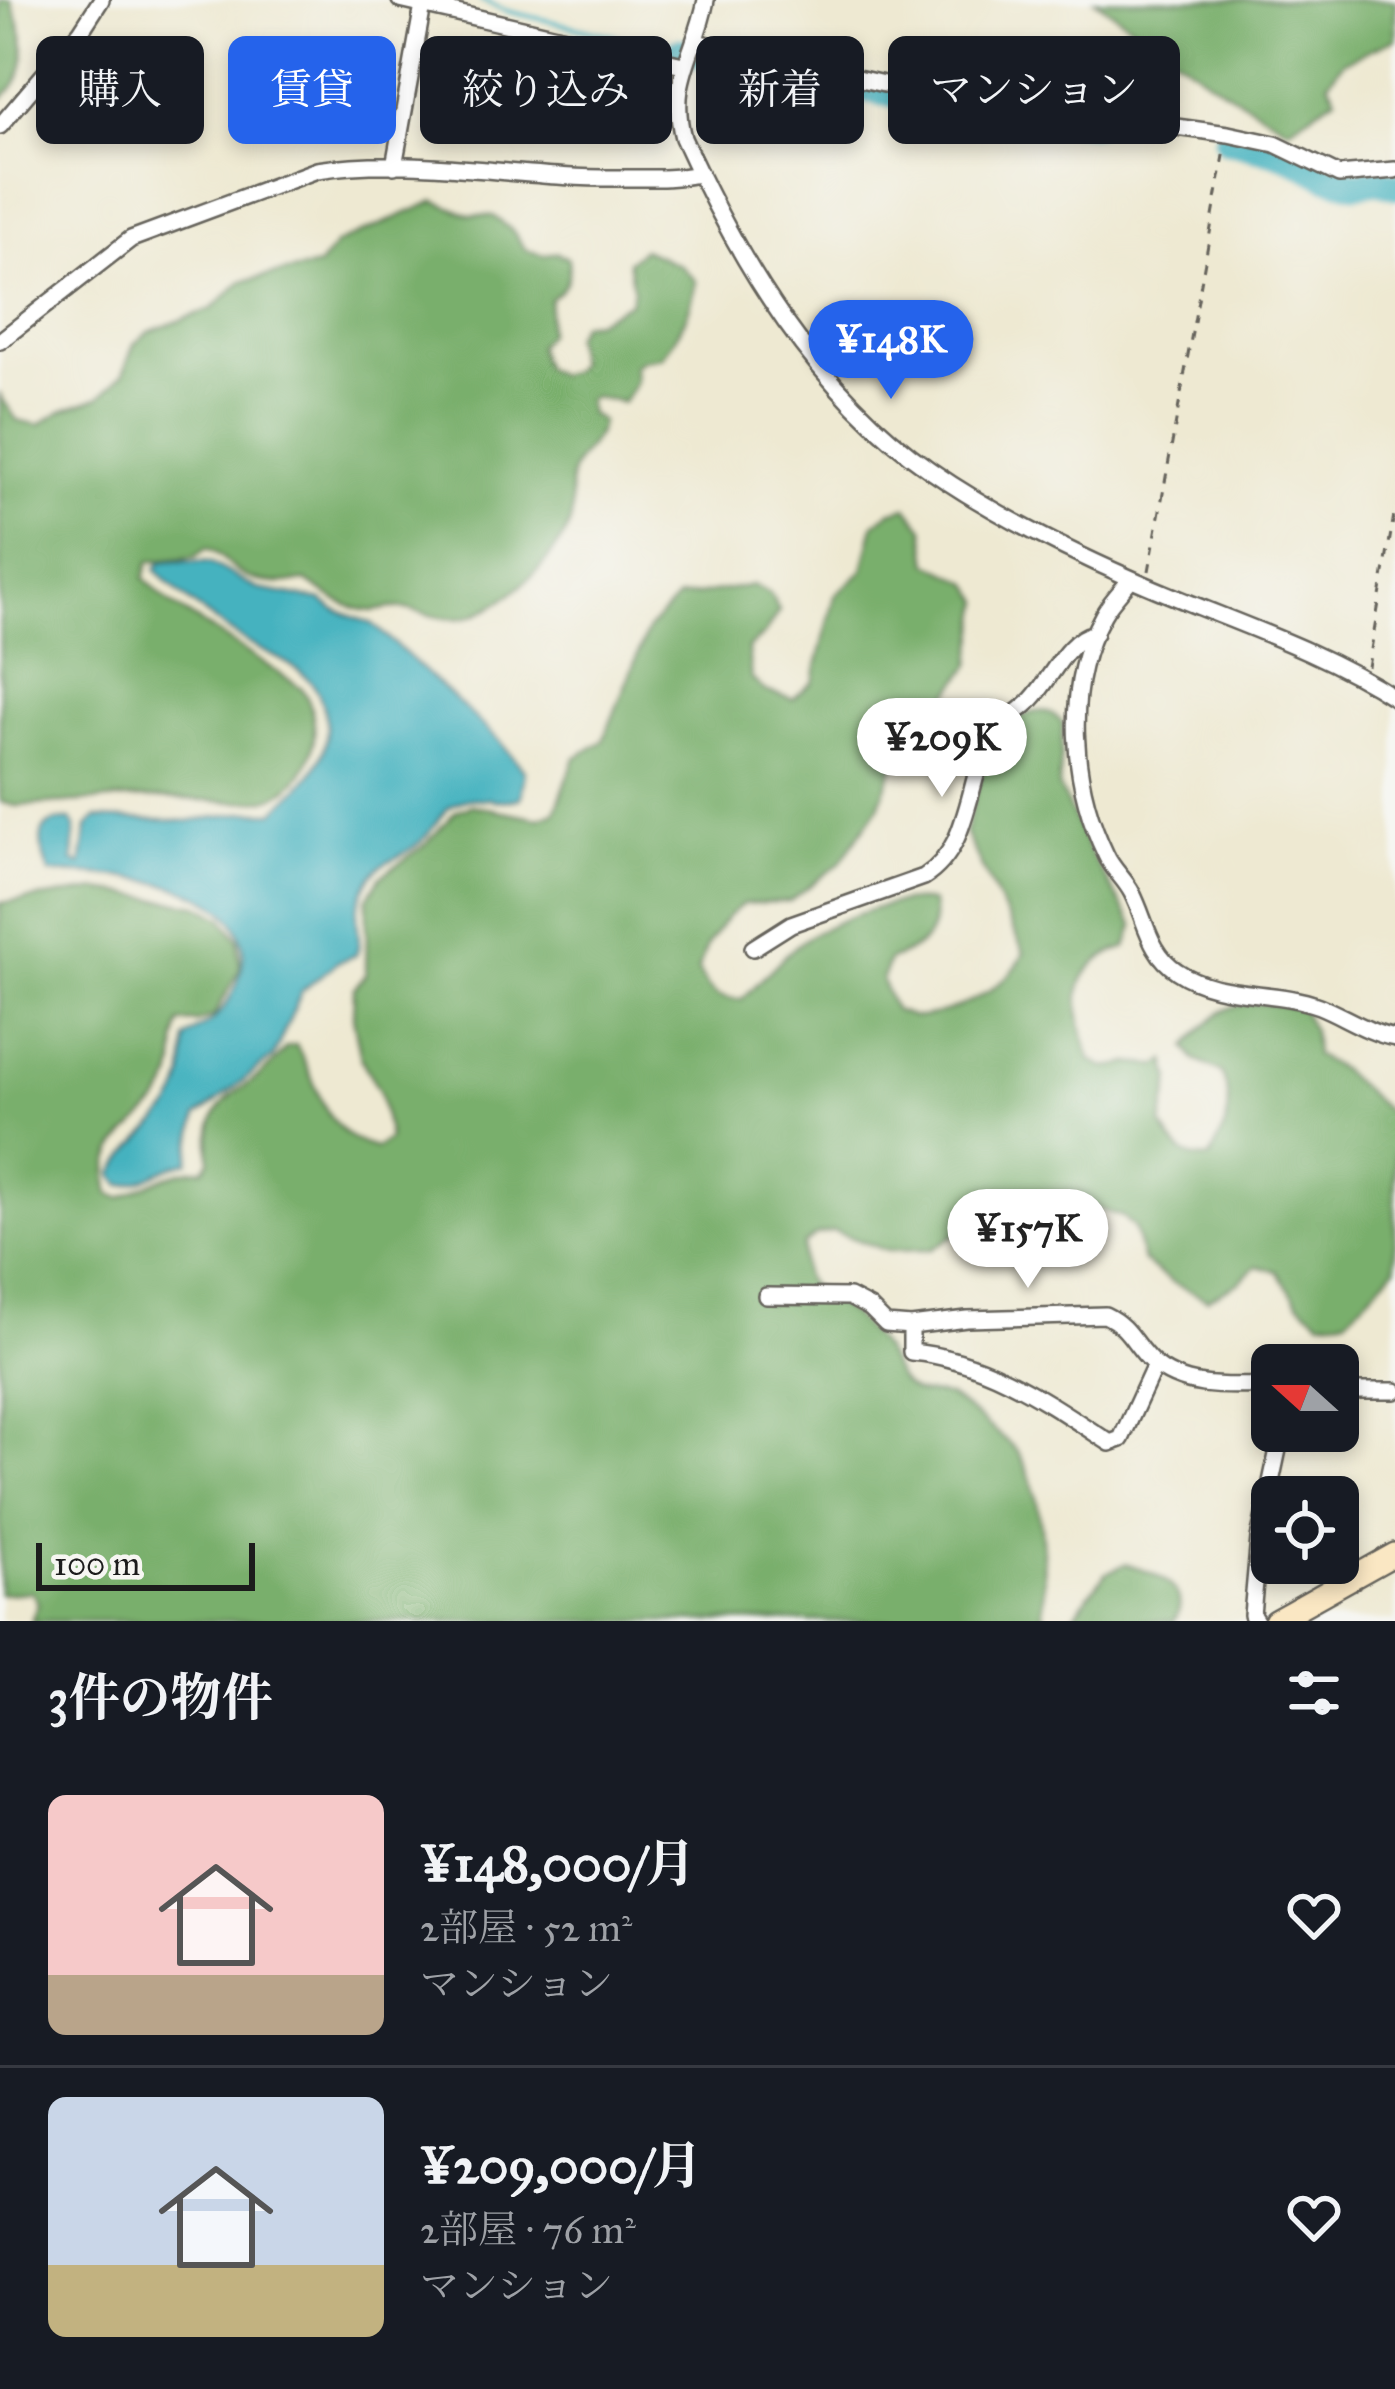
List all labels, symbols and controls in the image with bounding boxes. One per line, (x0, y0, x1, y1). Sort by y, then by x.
chip: 購入 (36, 36, 204, 144)
chip: 賃貸 (228, 36, 396, 144)
chip: 絞り込み (420, 36, 672, 144)
chip: 新着 (696, 36, 864, 144)
chip: マンション (888, 36, 1180, 144)
pin: ¥148K (807, 300, 975, 402)
text: ¥148K (835, 315, 947, 363)
pin: ¥209K (858, 698, 1026, 800)
text: ¥209K (884, 713, 1000, 761)
pin: ¥157K (944, 1189, 1112, 1291)
text: ¥157K (974, 1204, 1082, 1252)
north arrow (1251, 1344, 1359, 1452)
map controls (1251, 1344, 1359, 1584)
button: locate (1251, 1476, 1359, 1584)
scale bar (36, 1537, 255, 1590)
text: 100 m (54, 1544, 140, 1584)
icon: filters (1281, 1660, 1347, 1726)
text: 3件の物件 (48, 1667, 272, 1729)
text: ¥148,000/月 (420, 1833, 696, 1895)
icon: home (144, 1843, 288, 1987)
icon: heart (1281, 1882, 1347, 1948)
text: 2部屋 · 52 m² (420, 1904, 632, 1952)
text: マンション (420, 1960, 613, 2008)
text: ¥209,000/月 (420, 2135, 703, 2197)
icon: home (144, 2145, 288, 2289)
icon: heart (1281, 2184, 1347, 2250)
text: 2部屋 · 76 m² (420, 2206, 636, 2254)
text: マンション (420, 2262, 613, 2310)

